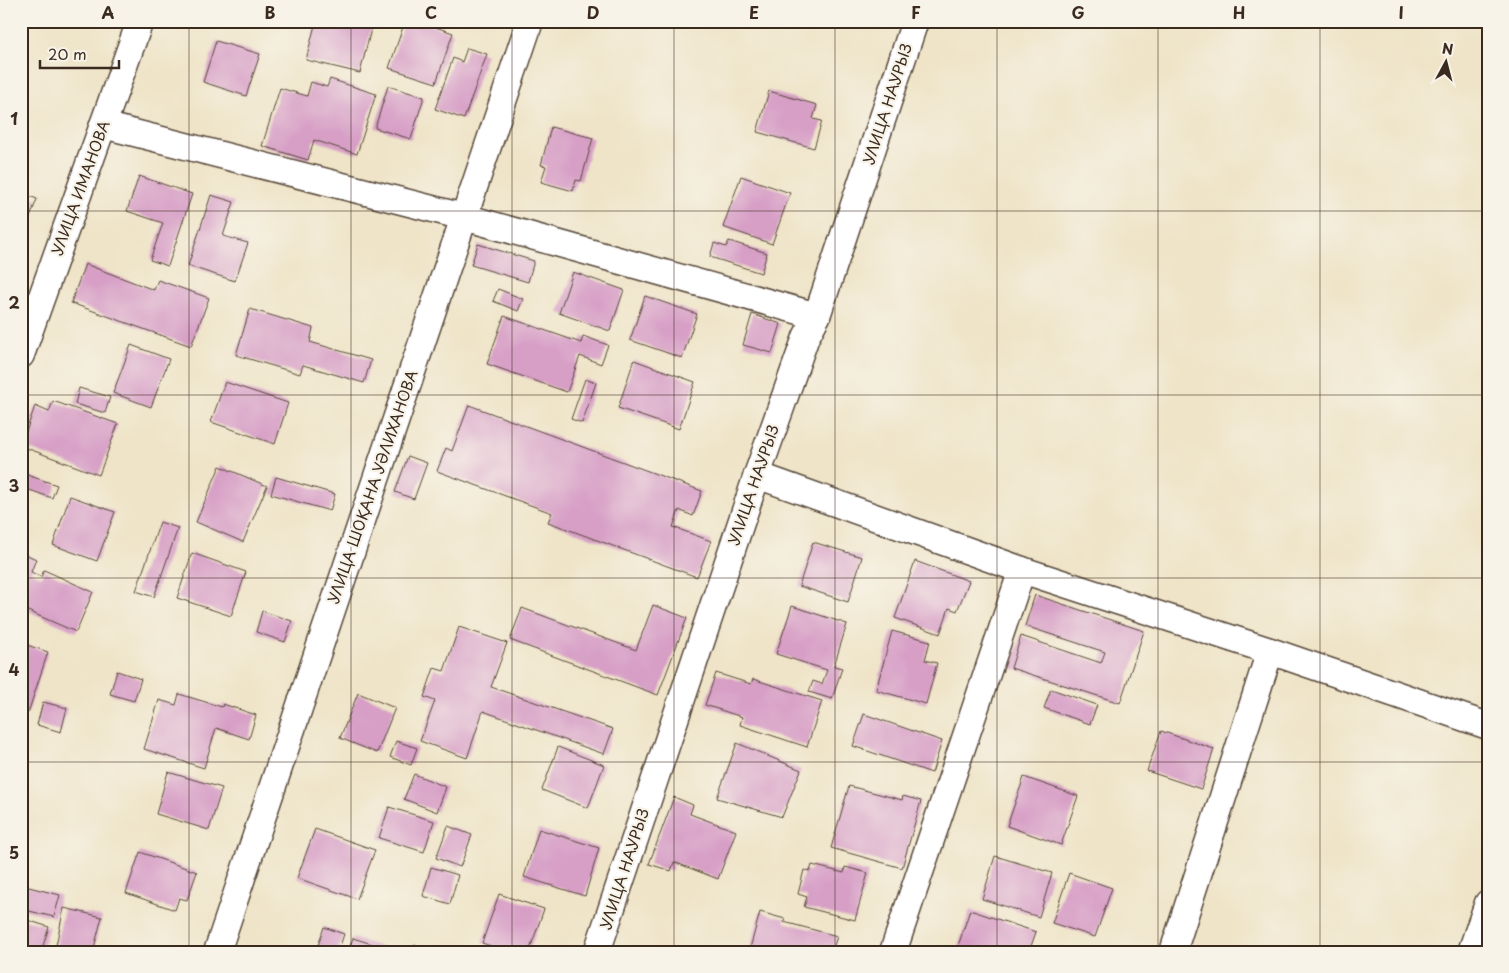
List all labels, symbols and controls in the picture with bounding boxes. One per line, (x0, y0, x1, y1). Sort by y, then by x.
text: A (102, 0, 115, 24)
text: B (265, 0, 276, 24)
text: C (425, 0, 437, 24)
text: D (587, 0, 599, 24)
text: E (749, 0, 759, 24)
text: F (911, 0, 921, 24)
text: G (1071, 0, 1085, 24)
text: H (1233, 0, 1245, 24)
text: I (1398, 0, 1404, 24)
scale bar (40, 38, 119, 70)
north arrow (1422, 38, 1472, 88)
text: N (1441, 38, 1454, 60)
street label: УЛИЦА НАУРЫЗ (856, 40, 917, 167)
text: 20 m (48, 42, 87, 65)
text: 1 (10, 106, 18, 130)
street label: УЛИЦА ИМАНОВА (45, 117, 115, 258)
text: 2 (8, 290, 20, 314)
street label: УЛИЦА ШОҚАНА УӘЛИХАНОВА (321, 366, 422, 606)
street label: УЛИЦА НАУРЫЗ (721, 421, 784, 548)
text: 3 (9, 473, 19, 497)
text: 4 (9, 657, 20, 681)
street label: УЛИЦА НАУРЫЗ (593, 805, 654, 932)
text: 5 (9, 840, 19, 864)

